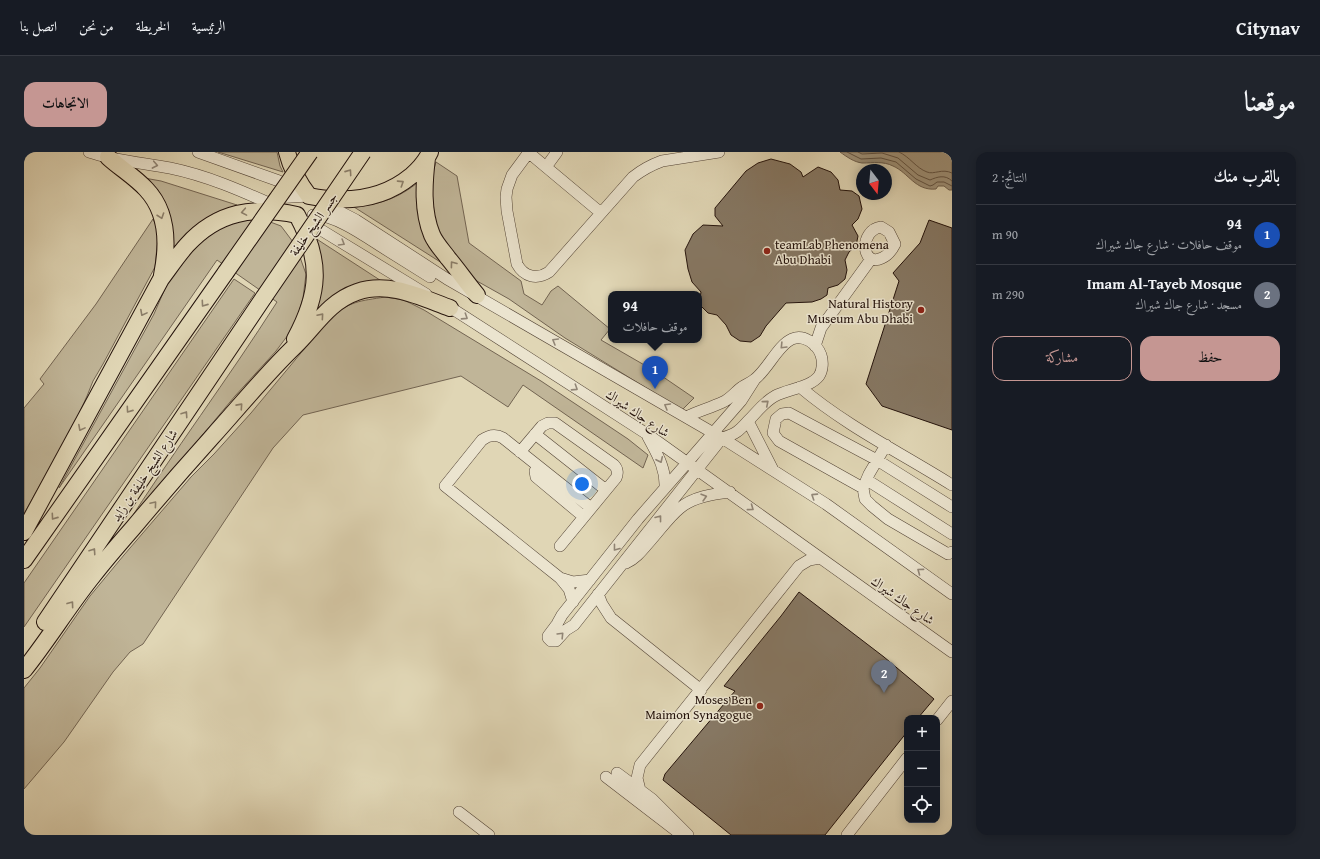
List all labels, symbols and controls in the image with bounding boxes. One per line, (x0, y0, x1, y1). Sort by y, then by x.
text: Citynav (1236, 14, 1300, 42)
text: اتصل بنا (20, 16, 57, 36)
text: من نحن (79, 16, 114, 36)
text: الخريطة (136, 16, 170, 36)
text: الرئيسية (192, 16, 225, 36)
text: موقعنا (1244, 80, 1296, 121)
button: الاتجاهات (24, 82, 107, 127)
one-way arrow (152, 161, 158, 169)
text: بالقرب منك (1213, 163, 1280, 188)
north arrow (856, 164, 892, 200)
text: النتائج: 2 (992, 168, 1027, 187)
one-way arrow (344, 169, 352, 176)
one-way arrow (396, 181, 403, 188)
street label: جسر الشيخ خليفة (284, 189, 344, 261)
one-way arrow (241, 207, 248, 216)
one-way arrow (156, 213, 164, 220)
text: 94 (1226, 213, 1242, 234)
text: 90 m (992, 225, 1018, 244)
text: 1 (1264, 225, 1270, 244)
place label: teamLab Phenomena Abu Dhabi (775, 235, 890, 269)
text: موقف حافلات · شارع جاك شيراك (1096, 235, 1242, 254)
one-way arrow (338, 239, 345, 246)
marker: teamLab Phenomena Abu Dhabi (762, 246, 772, 256)
one-way arrow (451, 262, 458, 269)
text: Imam Al-Tayeb Mosque (1087, 273, 1242, 294)
text: 290 m (992, 285, 1024, 304)
text: 2 (1264, 285, 1270, 304)
popup (608, 291, 702, 343)
place label: Natural History Museum Abu Dhabi (807, 294, 914, 328)
text: 94 (622, 295, 638, 316)
text: مسجد · شارع جاك شيراك (1135, 295, 1242, 314)
one-way arrow (201, 300, 209, 307)
marker: Natural History Museum Abu Dhabi (916, 305, 926, 315)
one-way arrow (140, 309, 148, 316)
one-way arrow (461, 313, 468, 320)
one-way arrow (317, 314, 324, 321)
text: موقف حافلات (622, 317, 688, 336)
button: مشاركة (992, 336, 1132, 381)
button: حفظ (1140, 336, 1280, 381)
one-way arrow (552, 339, 559, 346)
one-way arrow (780, 341, 788, 349)
pin: 1 (642, 356, 668, 389)
one-way arrow (570, 383, 577, 390)
street label: شارع جاك شيراك (601, 385, 674, 444)
one-way arrow (761, 400, 769, 407)
one-way arrow (235, 403, 242, 411)
one-way arrow (664, 404, 672, 411)
one-way arrow (127, 406, 134, 413)
one-way arrow (180, 411, 188, 418)
one-way arrow (78, 423, 86, 431)
street label: شارع الشيخ خليفة بن زايد (106, 425, 184, 526)
one-way arrow (655, 456, 663, 463)
your location (572, 474, 592, 494)
one-way arrow (700, 493, 707, 502)
one-way arrow (811, 493, 818, 501)
one-way arrow (149, 501, 156, 508)
one-way arrow (747, 504, 754, 511)
one-way arrow (52, 512, 59, 519)
one-way arrow (654, 515, 661, 522)
one-way arrow (613, 543, 620, 550)
one-way arrow (88, 548, 96, 555)
one-way arrow (918, 569, 925, 576)
street label: شارع جاك شيراك (866, 572, 938, 631)
one-way arrow (66, 601, 74, 608)
one-way arrow (556, 632, 564, 640)
pin: 2 (871, 660, 897, 693)
place label: Moses Ben Maimon Synagogue (645, 690, 753, 724)
marker: Moses Ben Maimon Synagogue (755, 701, 765, 711)
map controls (904, 715, 940, 823)
button: + (904, 715, 940, 751)
button: − (904, 751, 940, 787)
button: locate (904, 787, 940, 823)

